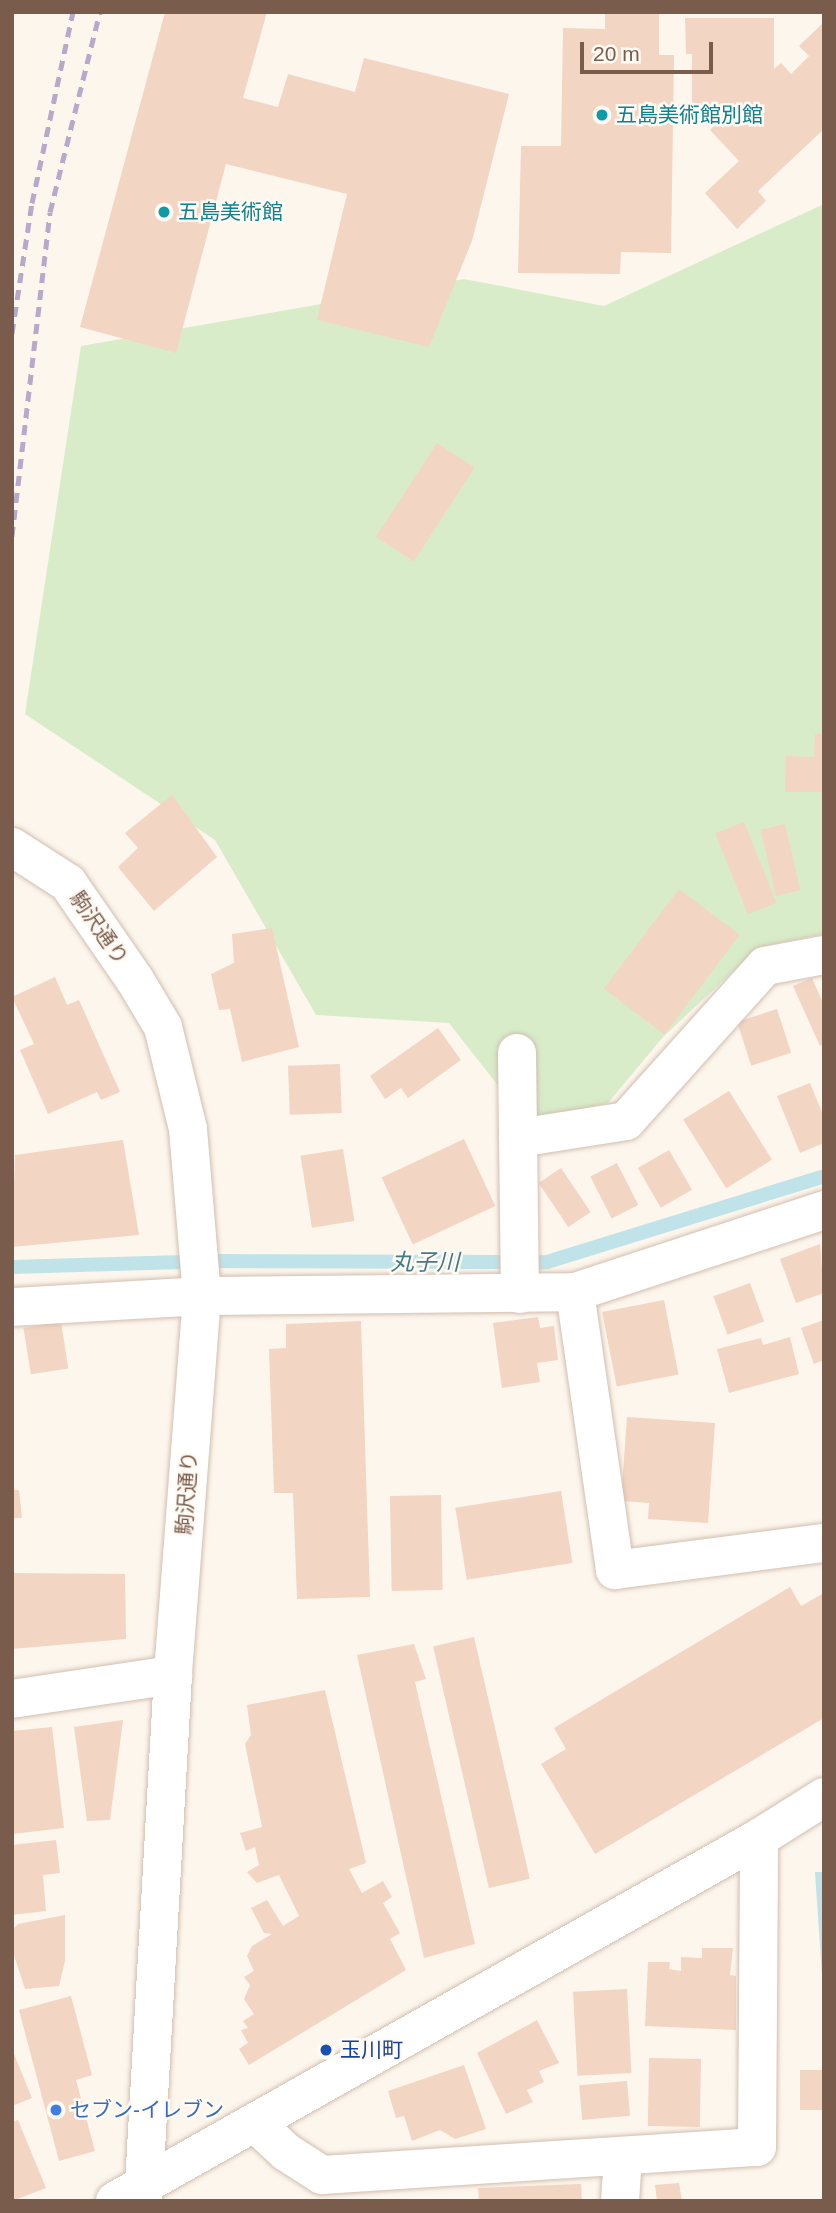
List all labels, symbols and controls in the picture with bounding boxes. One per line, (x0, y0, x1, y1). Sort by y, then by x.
scale bar (584, 28, 717, 72)
text: 20 m (593, 42, 640, 65)
place label: 五島美術館別館 (616, 102, 763, 128)
marker: 五島美術館別館 (594, 107, 610, 123)
place label: 五島美術館 (178, 199, 283, 225)
marker: 五島美術館 (156, 204, 172, 220)
street label: 駒沢通り (65, 886, 133, 970)
water label: 丸子川 (391, 1248, 459, 1276)
street label: 駒沢通り (172, 1450, 202, 1536)
place label: 玉川町 (340, 2037, 403, 2063)
marker: 玉川町 (318, 2042, 334, 2058)
place label: セブン-イレブン (70, 2097, 224, 2123)
marker: セブン-イレブン (48, 2102, 64, 2118)

